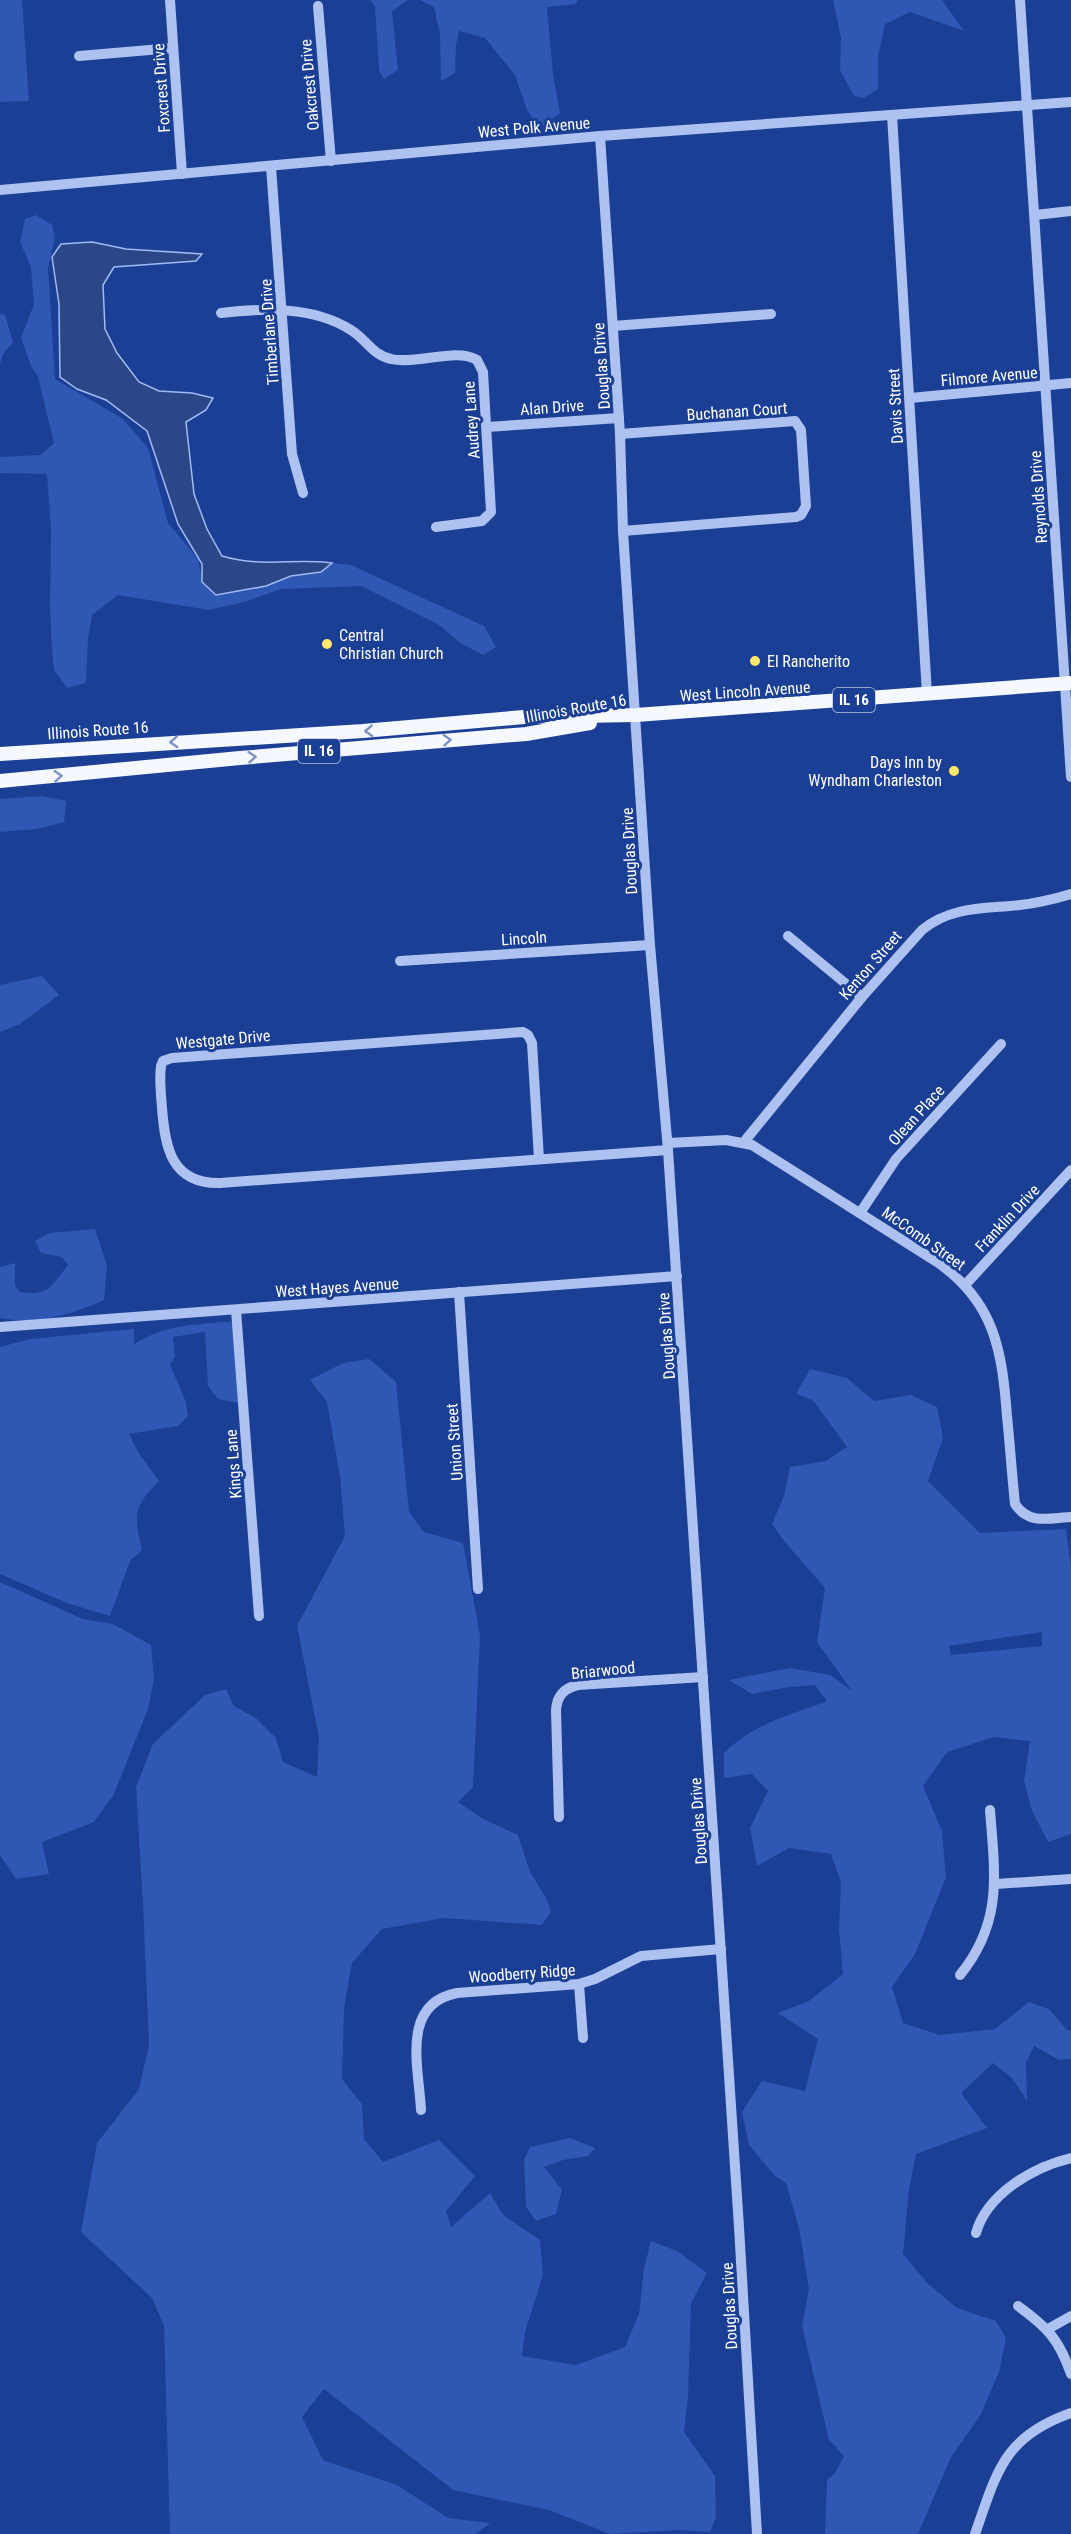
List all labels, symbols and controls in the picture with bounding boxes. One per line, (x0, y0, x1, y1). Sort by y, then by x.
street label: Oakcrest Drive (296, 39, 323, 131)
street label: Foxcrest Drive (149, 43, 174, 133)
street label: West Polk Avenue (477, 113, 591, 142)
street label: Timberlane Drive (256, 278, 283, 386)
street label: Douglas Drive (589, 322, 614, 410)
street label: Filmore Avenue (940, 363, 1038, 390)
street label: Davis Street (884, 367, 907, 444)
street label: Audrey Lane (459, 380, 484, 459)
street label: Alan Drive (519, 396, 585, 419)
street label: Buchanan Court (686, 398, 788, 424)
street label: Reynolds Drive (1026, 450, 1051, 544)
place label: Central Christian Church (339, 626, 444, 663)
marker: Central Christian Church (320, 637, 334, 651)
place label: El Rancherito (767, 652, 850, 671)
marker: El Rancherito (748, 654, 762, 668)
street label: West Lincoln Avenue (679, 677, 811, 706)
road number: IL 16 (833, 688, 875, 712)
street label: Illinois Route 16 (525, 690, 628, 727)
street label: Illinois Route 16 (47, 717, 149, 744)
one-way arrow (364, 724, 373, 737)
one-way arrow (442, 734, 451, 747)
one-way arrow (169, 735, 178, 748)
road number: IL 16 (298, 739, 340, 763)
one-way arrow (248, 751, 257, 764)
place label: Days Inn by Wyndham Charleston (808, 753, 942, 790)
marker: Days Inn by Wyndham Charleston (947, 764, 961, 778)
one-way arrow (54, 770, 63, 783)
street label: Douglas Drive (618, 807, 641, 895)
street label: Lincoln (500, 927, 548, 950)
street label: Kenton Street (835, 927, 906, 1004)
street label: Westgate Drive (175, 1026, 271, 1053)
street label: Olean Place (884, 1081, 949, 1150)
street label: Franklin Drive (971, 1181, 1043, 1256)
street label: McComb Street (878, 1203, 969, 1274)
street label: West Hayes Avenue (275, 1274, 399, 1301)
street label: Douglas Drive (654, 1292, 679, 1380)
street label: Union Street (442, 1402, 467, 1481)
street label: Kings Lane (222, 1429, 245, 1499)
street label: Briarwood (570, 1658, 636, 1683)
street label: Douglas Drive (686, 1777, 711, 1865)
street label: Woodberry Ridge (468, 1960, 576, 1987)
street label: Douglas Drive (718, 2262, 741, 2350)

